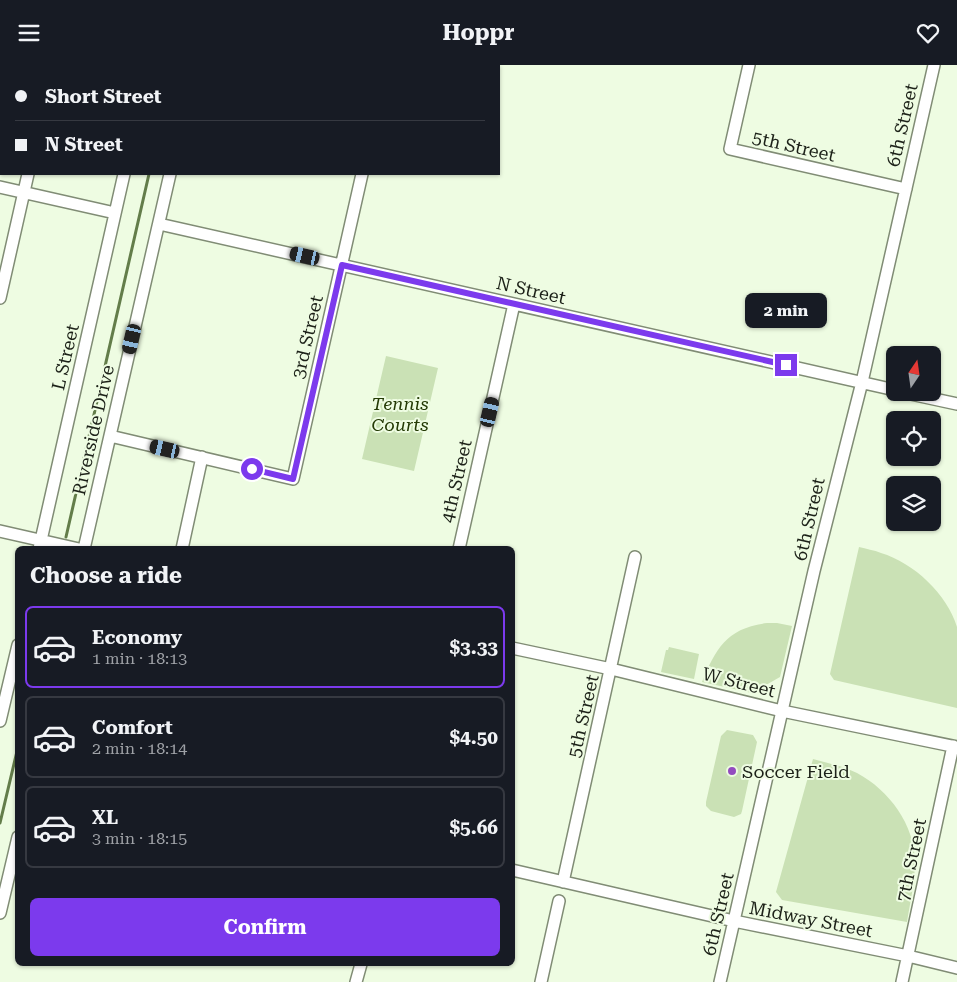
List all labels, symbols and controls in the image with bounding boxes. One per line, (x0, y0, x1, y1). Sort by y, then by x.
icon: menu (15, 19, 43, 47)
icon: heart (914, 19, 942, 47)
text: Hoppr (443, 20, 514, 45)
street label: 6th Street (882, 81, 922, 169)
text: Short Street (45, 85, 162, 108)
street label: 5th Street (750, 126, 838, 166)
text: N Street (45, 133, 123, 156)
car (288, 245, 321, 267)
street label: N Street (494, 272, 568, 308)
street label: 3rd Street (287, 293, 327, 381)
callout: 2 min (745, 293, 827, 327)
text: 2 min (764, 301, 808, 320)
street label: L Street (47, 322, 83, 392)
car (121, 323, 142, 355)
north arrow (886, 346, 941, 401)
map controls (886, 346, 941, 531)
route end (775, 354, 797, 376)
street label: Riverside Drive (68, 363, 118, 497)
park label: Tennis Courts (371, 393, 429, 435)
car (479, 396, 500, 428)
button: locate (886, 411, 941, 466)
street label: 4th Street (436, 437, 476, 525)
car (148, 438, 181, 460)
route start (241, 458, 263, 480)
street label: 6th Street (789, 475, 829, 563)
button: layers (886, 476, 941, 531)
text: Choose a ride (30, 563, 182, 588)
icon: car (32, 625, 77, 670)
text: Economy (92, 626, 182, 649)
text: $3.33 (449, 636, 498, 659)
text: 1 min · 18:13 (92, 649, 187, 668)
street label: W Street (700, 663, 778, 701)
street label: 5th Street (563, 672, 603, 760)
icon: car (32, 715, 77, 760)
text: Comfort (92, 716, 173, 739)
text: $4.50 (449, 726, 498, 749)
text: 2 min · 18:14 (92, 739, 187, 758)
place label: Soccer Field (742, 761, 850, 782)
marker: Soccer Field (726, 765, 738, 777)
icon: car (32, 805, 77, 850)
text: XL (92, 806, 118, 829)
text: $5.66 (449, 816, 498, 839)
street label: 7th Street (892, 816, 930, 904)
text: 3 min · 18:15 (92, 829, 187, 848)
street label: 6th Street (698, 870, 738, 958)
street label: Midway Street (748, 897, 875, 941)
button: Confirm (30, 898, 500, 956)

